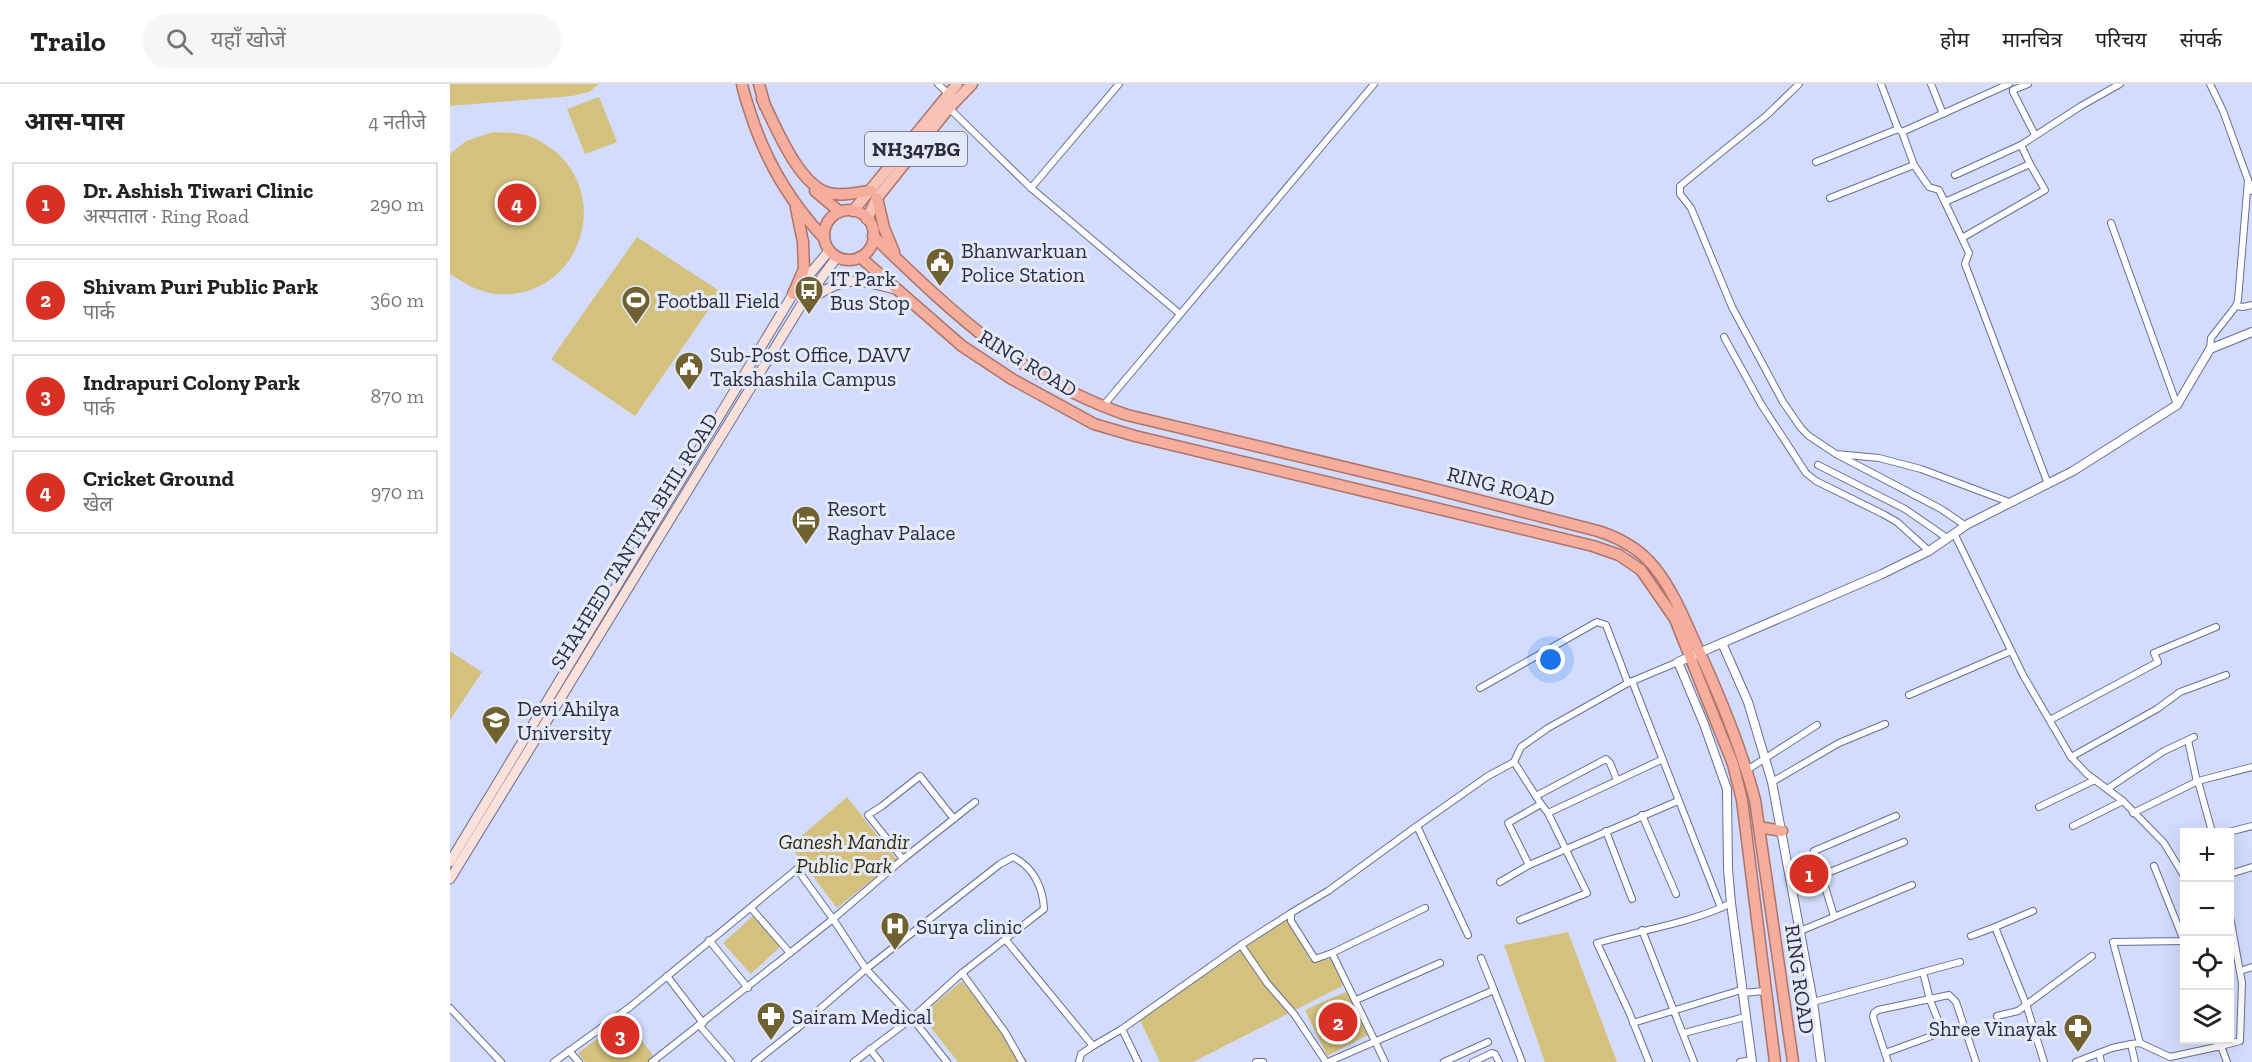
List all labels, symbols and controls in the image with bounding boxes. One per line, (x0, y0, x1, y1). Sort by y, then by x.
search box (142, 14, 562, 68)
text: Trailo (30, 25, 106, 58)
icon: search (163, 25, 196, 58)
text: यहाँ खोजें (211, 26, 286, 53)
text: होम (1940, 27, 1969, 52)
text: मानचित्र (2002, 27, 2062, 52)
text: परिचय (2095, 27, 2147, 52)
text: संपर्क (2180, 27, 2222, 52)
text: आस-पास (24, 105, 124, 137)
text: 4 नतीजे (368, 110, 426, 134)
road number: NH347BG (865, 132, 967, 166)
text: Dr. Ashish Tiwari Clinic (83, 177, 313, 204)
pin: 4 (498, 180, 536, 226)
text: 1 (41, 192, 50, 216)
text: 290 m (370, 192, 424, 216)
text: अस्पताल · Ring Road (83, 204, 249, 228)
place label: Bhanwarkuan Police Station (961, 238, 1087, 287)
public building icon: Bhanwarkuan Police Station (924, 246, 956, 288)
place label: IT Park Bus Stop (830, 266, 910, 315)
text: Shivam Puri Public Park (83, 273, 318, 300)
bus stop icon: IT Park Bus Stop (793, 274, 825, 316)
sports icon: Football Field (620, 284, 652, 326)
text: 2 (40, 288, 51, 312)
text: 360 m (370, 288, 424, 312)
place label: Football Field (657, 288, 780, 313)
text: पार्क (83, 300, 115, 324)
street label: RING ROAD (974, 324, 1082, 402)
place label: Sub-Post Office, DAVV Takshashila Campus (710, 342, 911, 391)
public building icon: Sub-Post Office, DAVV Takshashila Campus (673, 350, 705, 392)
text: Indrapuri Colony Park (83, 369, 300, 396)
text: 3 (40, 384, 51, 408)
text: 870 m (371, 384, 424, 408)
text: पार्क (83, 396, 115, 420)
street label: SHAHEED TANTIYA BHIL ROAD (545, 408, 723, 674)
street label: RING ROAD (1445, 461, 1557, 511)
text: Cricket Ground (83, 465, 234, 492)
text: 4 (40, 480, 51, 504)
text: 970 m (371, 480, 424, 504)
text: खेल (83, 492, 113, 516)
place label: Resort Raghav Palace (827, 496, 956, 545)
hotel icon: Resort Raghav Palace (790, 504, 822, 546)
your location (1536, 645, 1565, 674)
place label: Devi Ahilya University (517, 696, 619, 745)
school or university icon: Devi Ahilya University (480, 704, 512, 746)
map controls (2180, 828, 2234, 1044)
button: + (2180, 828, 2234, 882)
park label: Ganesh Mandir Public Park (778, 829, 910, 878)
pin: 1 (1790, 852, 1828, 896)
button: − (2180, 882, 2234, 936)
hospital icon: Surya clinic (879, 910, 911, 952)
place label: Surya clinic (916, 914, 1022, 939)
street label: RING ROAD (1780, 923, 1820, 1035)
button: locate (2180, 936, 2234, 990)
button: layers (2180, 990, 2234, 1044)
pharmacy icon: Sairam Medical (755, 1000, 787, 1042)
pin: 2 (1318, 1000, 1358, 1044)
place label: Sairam Medical (792, 1004, 932, 1029)
pin: 3 (600, 1012, 640, 1058)
pharmacy icon: Shree Vinayak (2062, 1012, 2094, 1054)
place label: Shree Vinayak (1929, 1016, 2057, 1041)

